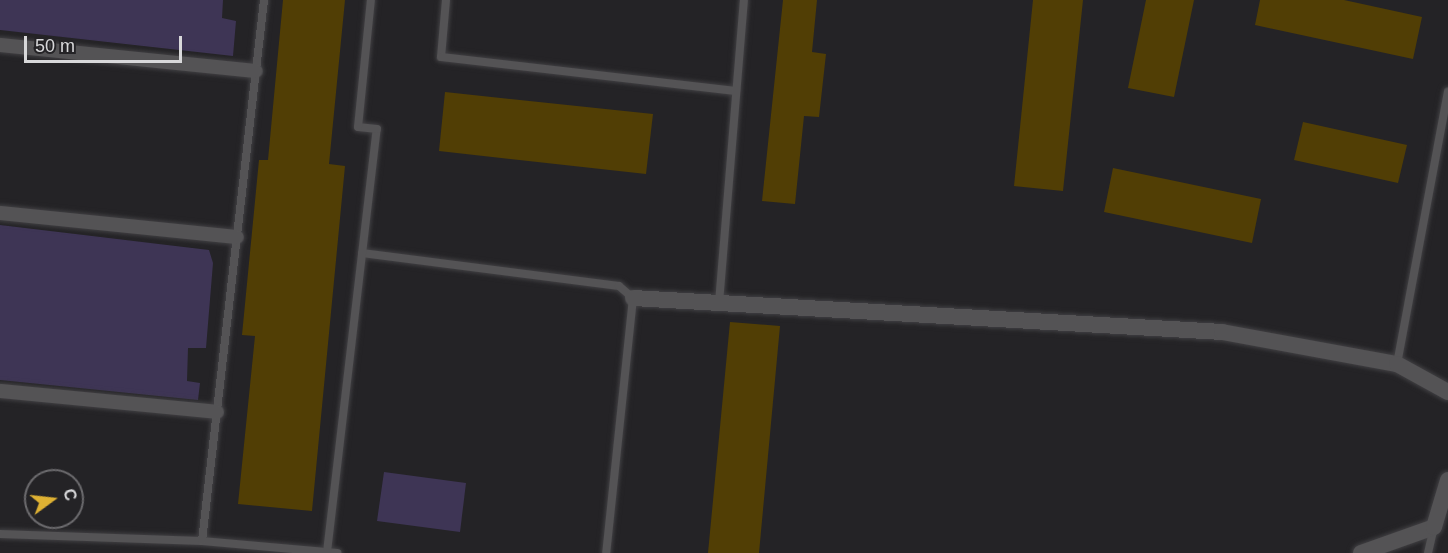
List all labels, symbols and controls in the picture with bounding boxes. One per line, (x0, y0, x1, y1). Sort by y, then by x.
scale bar (27, 24, 184, 62)
text: 50 m (35, 36, 75, 56)
north arrow (24, 469, 84, 529)
text: С (60, 487, 80, 503)

